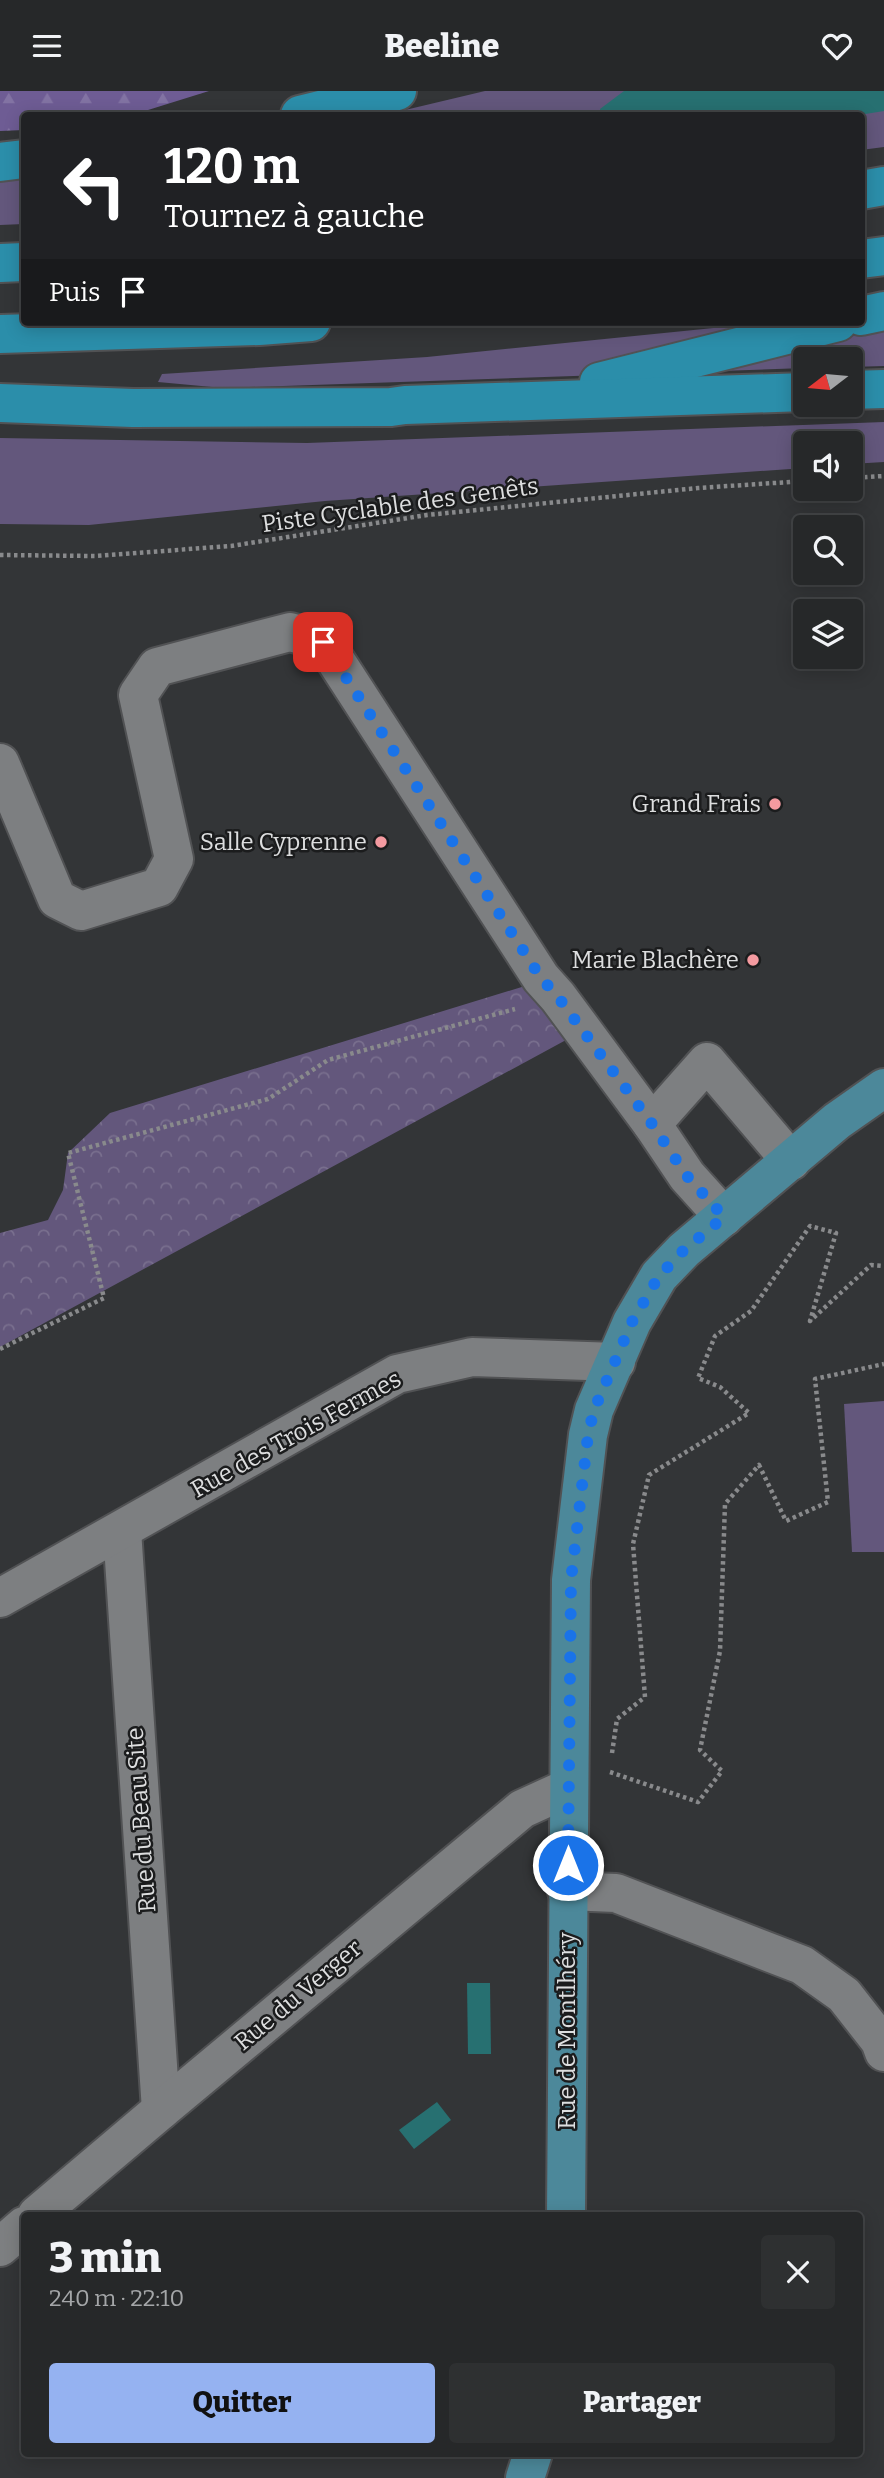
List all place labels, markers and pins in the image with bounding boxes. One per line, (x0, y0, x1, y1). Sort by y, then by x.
pin (293, 612, 353, 672)
place label: Grand Frais (631, 790, 761, 818)
marker: Grand Frais (767, 796, 783, 812)
place label: Salle Cyprenne (200, 828, 367, 856)
marker: Salle Cyprenne (373, 834, 389, 850)
place label: Marie Blachère (572, 946, 739, 974)
marker: Marie Blachère (745, 952, 761, 968)

